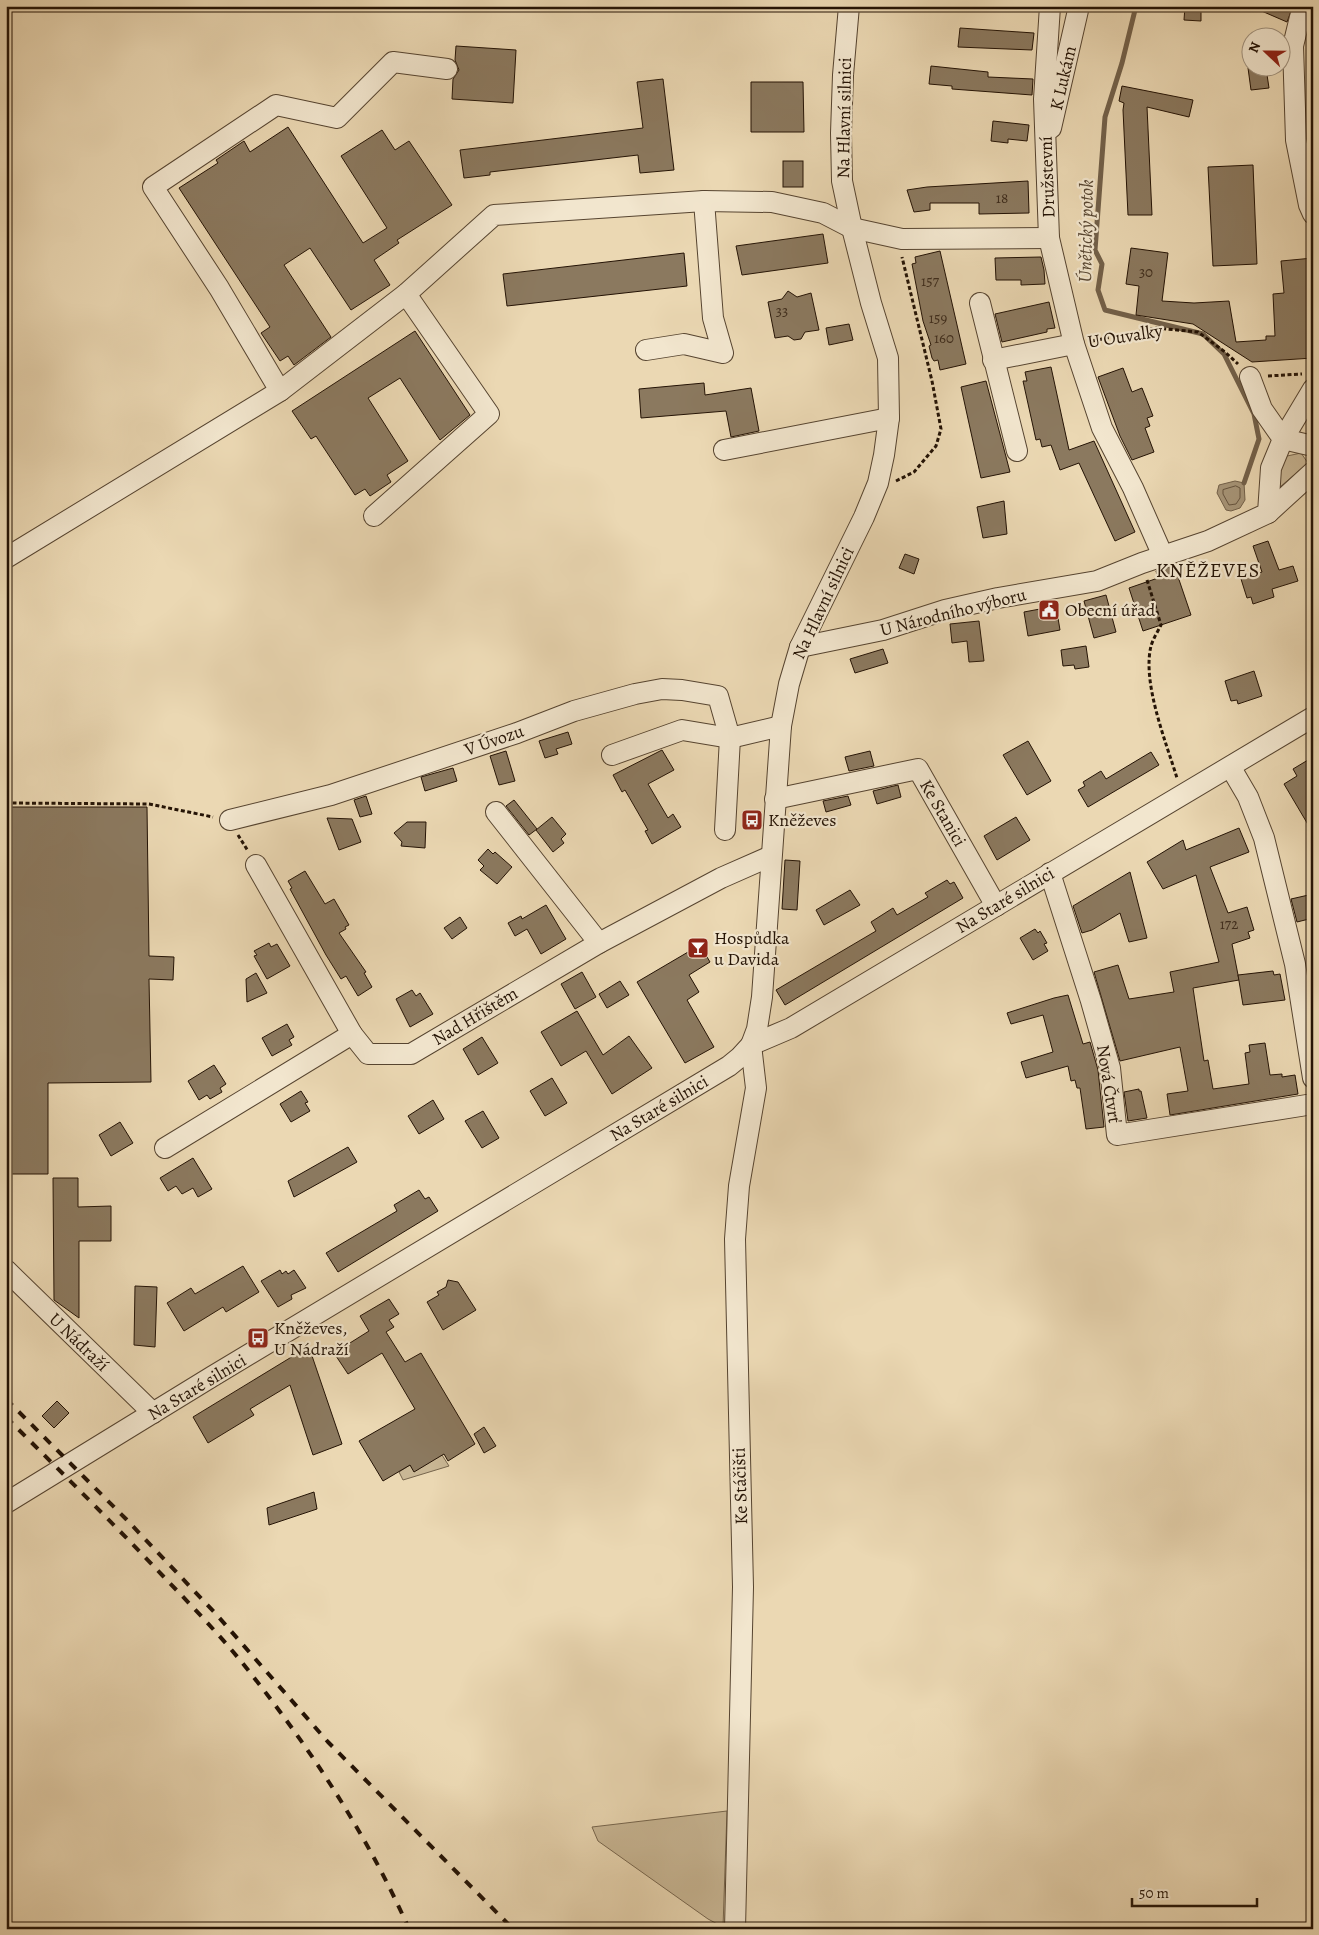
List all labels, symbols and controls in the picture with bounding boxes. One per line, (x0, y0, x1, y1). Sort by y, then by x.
north arrow (1242, 28, 1292, 78)
text: N (1244, 39, 1265, 56)
street label: K Lukám (1044, 43, 1082, 113)
street label: Na Hlavní silnici (831, 57, 857, 179)
street label: Družstevní (1034, 136, 1060, 218)
water label: Únětický potok (1072, 179, 1100, 283)
house number: 18 (996, 188, 1008, 208)
house number: 30 (1139, 262, 1153, 282)
house number: 157 (921, 271, 940, 291)
house number: 33 (776, 301, 788, 321)
house number: 159 (929, 308, 947, 328)
street label: U Ouvalky (1086, 318, 1165, 354)
house number: 160 (934, 328, 954, 348)
street label: Na Hlavní silnici (786, 543, 860, 663)
district label: KNĚŽEVES (1156, 557, 1260, 584)
street label: U Národního výboru (877, 582, 1029, 642)
public building icon: Obecní úřad (1037, 598, 1061, 622)
place label: Obecní úřad (1065, 598, 1156, 622)
street label: V Úvozu (460, 719, 527, 762)
street label: Ke Stanici (914, 775, 972, 851)
bus stop icon: Kněževes (740, 808, 764, 832)
place label: Kněževes (768, 808, 837, 832)
street label: Na Staré silnici (951, 861, 1059, 939)
house number: 172 (1220, 914, 1238, 934)
place label: Hospůdka u Davida (714, 926, 790, 971)
bar icon: Hospůdka u Davida (686, 936, 710, 960)
street label: Nad Hřištěm (428, 981, 522, 1051)
street label: Nová Čtvrť (1091, 1043, 1127, 1125)
street label: Na Staré silnici (605, 1069, 713, 1147)
street label: U Nádraží (44, 1307, 114, 1377)
place label: Kněževes, U Nádraží (274, 1316, 349, 1361)
bus stop icon: Kněževes, U Nádraží (246, 1326, 270, 1350)
street label: Na Staré silnici (143, 1348, 251, 1426)
street label: Ke Stáčišti (727, 1447, 753, 1525)
scale bar (1132, 1875, 1256, 1907)
text: 50 m (1139, 1883, 1169, 1903)

